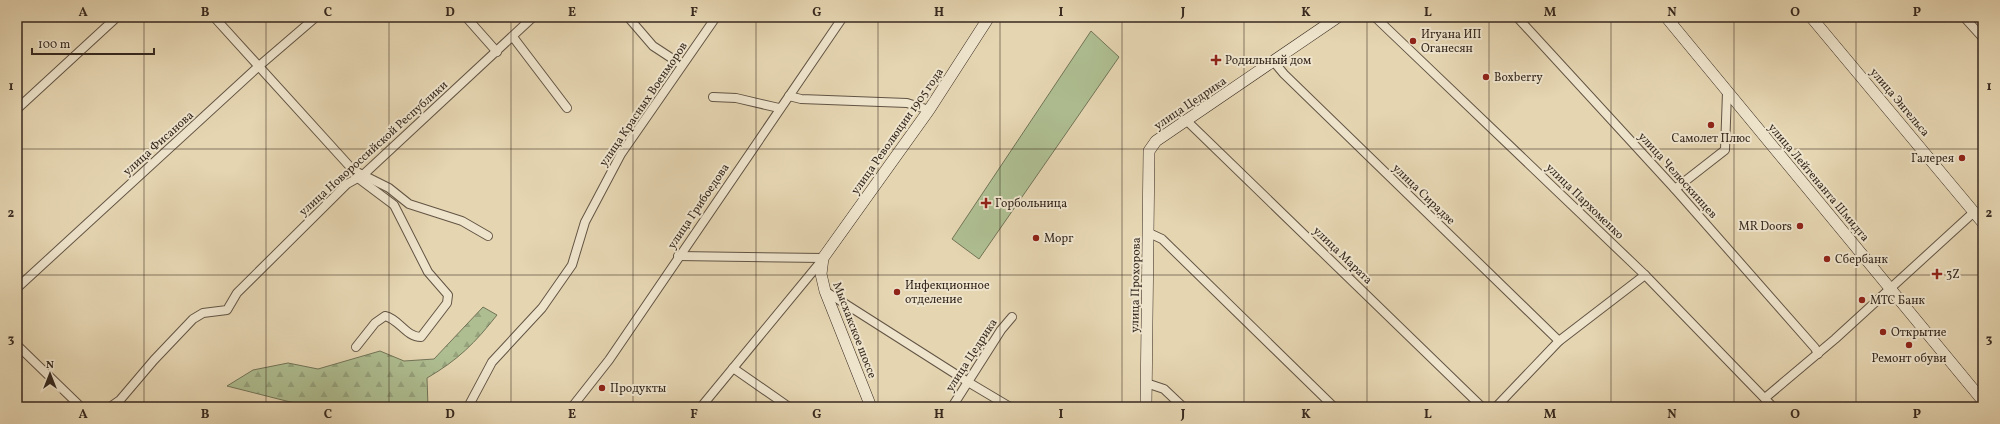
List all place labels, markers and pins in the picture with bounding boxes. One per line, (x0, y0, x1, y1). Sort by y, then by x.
place label: Игуана ИП Оганесян (1421, 27, 1481, 57)
marker: Игуана ИП Оганесян (1408, 36, 1418, 46)
place label: Родильный дом (1225, 53, 1311, 69)
marker: Родильный дом (1210, 54, 1222, 66)
place label: Boxberry (1494, 70, 1543, 86)
marker: Boxberry (1481, 72, 1491, 82)
marker: Самолет Плюс (1706, 120, 1716, 130)
place label: Самолет Плюс (1672, 131, 1750, 147)
place label: Галерея (1911, 151, 1954, 167)
marker: Галерея (1957, 153, 1967, 163)
place label: Горбольница (995, 196, 1067, 212)
marker: Горбольница (980, 197, 992, 209)
place label: MR Doors (1739, 219, 1792, 235)
marker: MR Doors (1795, 221, 1805, 231)
place label: Морг (1044, 231, 1074, 247)
marker: Морг (1031, 233, 1041, 243)
place label: Сбербанк (1835, 252, 1888, 268)
marker: Сбербанк (1822, 254, 1832, 264)
place label: 3Z (1946, 267, 1960, 283)
marker: 3Z (1931, 268, 1943, 280)
place label: Инфекционное отделение (905, 278, 990, 308)
marker: Инфекционное отделение (892, 287, 902, 297)
place label: МТС Банк (1870, 293, 1926, 309)
marker: МТС Банк (1857, 295, 1867, 305)
place label: Открытие (1891, 325, 1947, 341)
marker: Открытие (1878, 327, 1888, 337)
marker: Ремонт обуви (1904, 340, 1914, 350)
place label: Ремонт обуви (1871, 351, 1947, 367)
place label: Продукты (610, 381, 667, 397)
marker: Продукты (597, 383, 607, 393)

